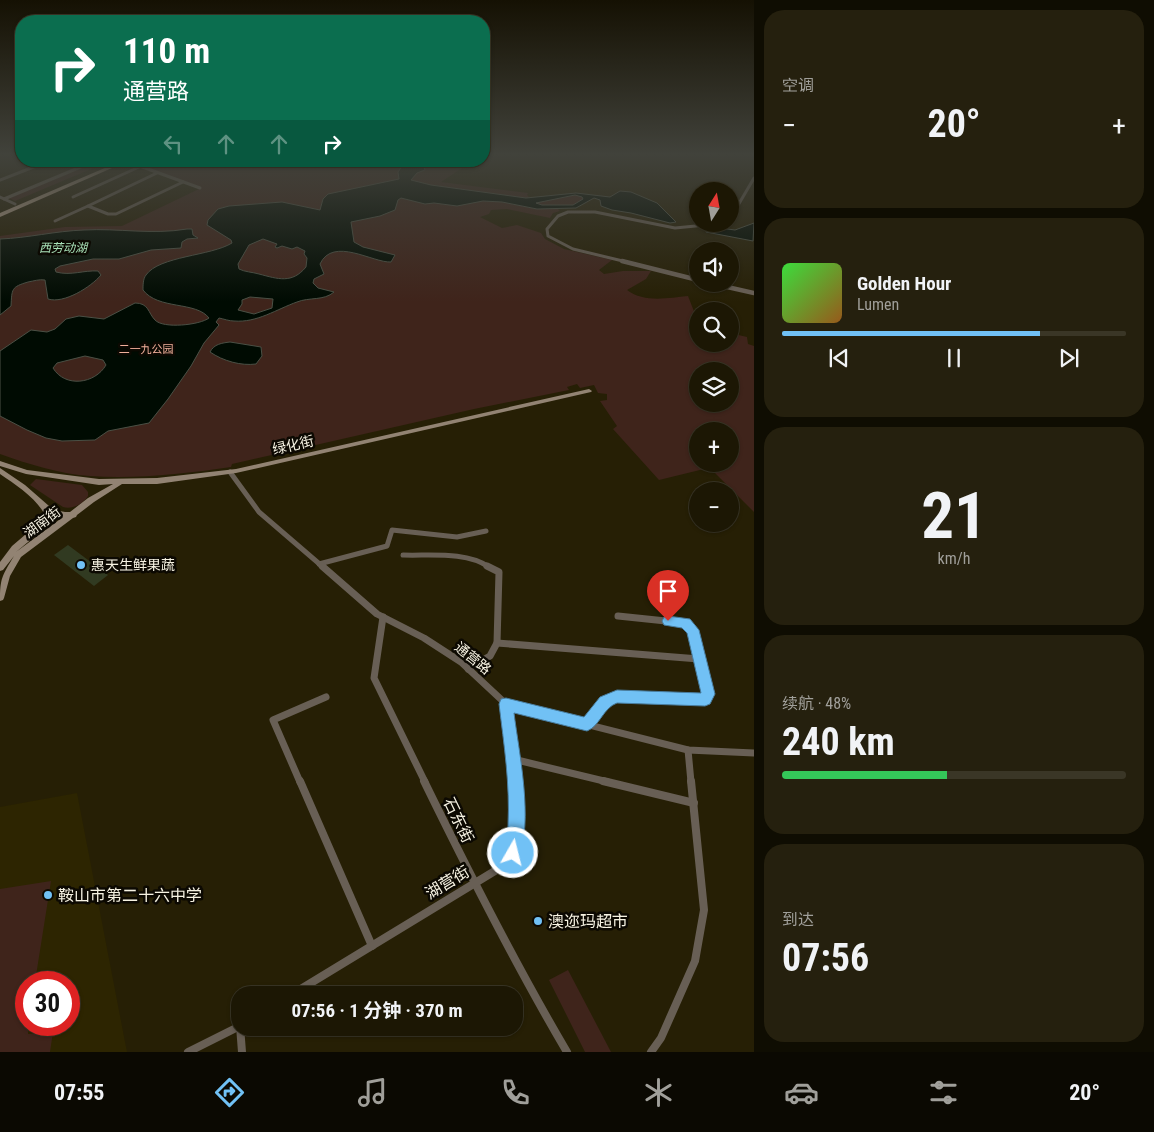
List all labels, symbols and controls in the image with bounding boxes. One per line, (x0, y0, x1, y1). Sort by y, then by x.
text: 110 m (123, 31, 210, 72)
icon: right (40, 35, 105, 100)
text: 空调 (782, 76, 814, 95)
text: 通营路 (123, 79, 189, 104)
text: 20° (927, 102, 981, 146)
text: − (782, 109, 796, 142)
text: + (1112, 109, 1126, 142)
icon: left (159, 130, 187, 158)
icon: ahead (212, 130, 240, 158)
icon: ahead (265, 130, 293, 158)
icon: right (318, 130, 346, 158)
north arrow (689, 182, 739, 232)
map controls (689, 182, 739, 532)
water label: 西劳动湖 (39, 241, 89, 255)
button: sound (689, 242, 739, 292)
text: Golden Hour (857, 272, 951, 295)
text: Lumen (857, 295, 899, 314)
button: search (689, 302, 739, 352)
park label: 二一九公园 (119, 343, 174, 356)
icon: previous (825, 344, 853, 372)
icon: pause (940, 344, 968, 372)
icon: next (1055, 344, 1083, 372)
button: layers (689, 362, 739, 412)
button: + (689, 422, 739, 472)
street label: 绿化街 (271, 432, 315, 458)
text: 21 (921, 478, 987, 554)
button: − (689, 482, 739, 532)
street label: 湖南街 (20, 503, 64, 541)
text: km/h (938, 549, 970, 568)
place label: 惠天生鲜果蔬 (91, 557, 175, 573)
marker: 惠天生鲜果蔬 (75, 559, 87, 571)
pin (647, 570, 689, 621)
icon: arrive (654, 577, 682, 605)
street label: 通营路 (452, 639, 494, 677)
text: 续航 · 48% (782, 694, 851, 713)
text: 240 km (782, 720, 895, 764)
street label: 石东街 (439, 794, 478, 846)
position arrow (486, 826, 538, 878)
street label: 湖营街 (422, 862, 473, 903)
place label: 鞍山市第二十六中学 (58, 886, 202, 905)
marker: 鞍山市第二十六中学 (42, 889, 54, 901)
text: 到达 (782, 910, 814, 929)
place label: 澳迩玛超市 (548, 912, 628, 931)
marker: 澳迩玛超市 (532, 915, 544, 927)
text: 07:56 (782, 936, 869, 980)
speed limit sign: 30 (15, 971, 80, 1036)
text: 07:56 · 1 分钟 · 370 m (291, 999, 463, 1022)
icon: directions (212, 1075, 247, 1110)
icon: music (355, 1075, 390, 1110)
icon: phone (498, 1075, 533, 1110)
icon: climate (641, 1075, 676, 1110)
icon: car (784, 1075, 819, 1110)
icon: filters (926, 1075, 961, 1110)
text: 07:55 (54, 1080, 104, 1105)
text: 20° (1069, 1080, 1100, 1105)

